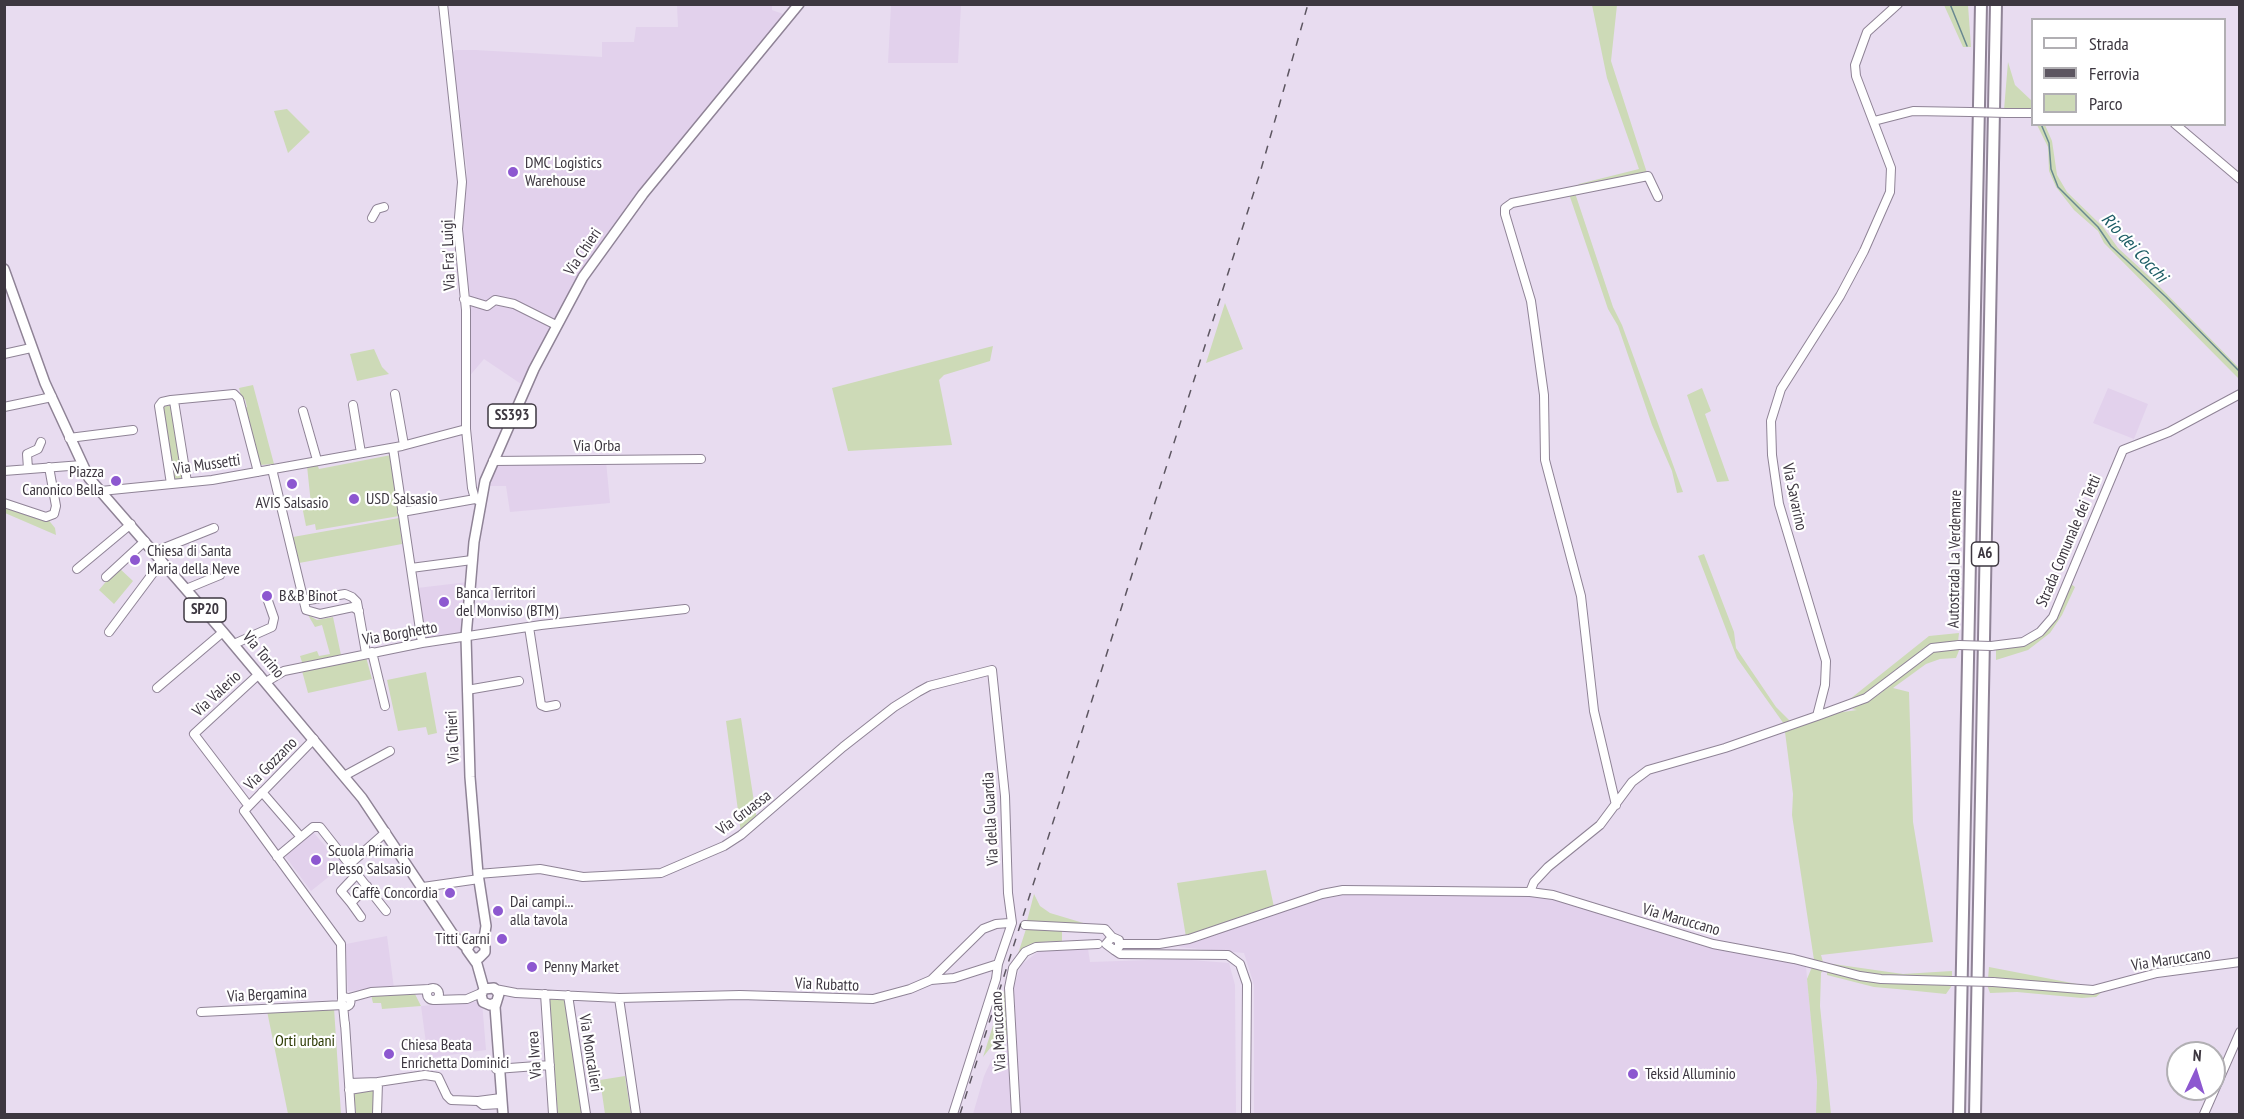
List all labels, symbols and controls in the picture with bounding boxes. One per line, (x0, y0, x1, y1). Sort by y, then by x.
legend (2031, 18, 2226, 126)
text: Strada (2089, 32, 2129, 55)
text: Ferrovia (2089, 62, 2139, 85)
text: Parco (2089, 92, 2123, 115)
place label: DMC Logistics Warehouse (525, 153, 602, 191)
marker: DMC Logistics Warehouse (506, 165, 520, 179)
water label: Rio dei Cocchi (2096, 209, 2172, 287)
street label: Via Fra' Luigi (438, 219, 460, 291)
street label: Via Chieri (560, 225, 606, 279)
road number: SS393 (488, 404, 536, 428)
street label: Via Orba (573, 436, 621, 456)
street label: Via Mussetti (172, 451, 242, 479)
place label: Piazza Canonico Bella (22, 462, 104, 500)
street label: Via Savarino (1778, 462, 1810, 532)
street label: Strada Comunale dei Tetti (2032, 472, 2106, 610)
marker: Piazza Canonico Bella (109, 474, 123, 488)
marker: AVIS Salsasio (285, 477, 299, 491)
place label: USD Salsasio (366, 489, 438, 509)
street label: Autostrada La Verdemare (1944, 490, 1966, 628)
marker: USD Salsasio (347, 492, 361, 506)
place label: AVIS Salsasio (256, 493, 328, 513)
place label: Chiesa di Santa Maria della Neve (147, 541, 240, 579)
road number: A6 (1972, 542, 1998, 566)
marker: Chiesa di Santa Maria della Neve (128, 553, 142, 567)
place label: Banca Territori del Monviso (BTM) (456, 583, 558, 621)
place label: B&B Binot (279, 586, 337, 606)
marker: B&B Binot (260, 589, 274, 603)
marker: Banca Territori del Monviso (BTM) (437, 595, 451, 609)
road number: SP20 (184, 598, 226, 622)
street label: Via Borghetto (361, 618, 439, 650)
street label: Via Torino (238, 628, 288, 682)
street label: Via Valerio (189, 667, 245, 721)
street label: Via Chieri (442, 710, 464, 764)
street label: Via Gozzano (240, 733, 302, 795)
street label: Via della Guardia (979, 772, 1003, 866)
street label: Via Gruassa (713, 786, 775, 840)
place label: Scuola Primaria Plesso Salsasio (328, 841, 414, 879)
marker: Scuola Primaria Plesso Salsasio (309, 853, 323, 867)
place label: Caffè Concordia (352, 883, 438, 903)
marker: Caffè Concordia (443, 886, 457, 900)
place label: Dai campi... alla tavola (510, 892, 573, 930)
street label: Via Maruccano (1640, 900, 1722, 940)
marker: Dai campi... alla tavola (491, 904, 505, 918)
place label: Titti Carni (435, 929, 490, 949)
marker: Titti Carni (495, 932, 509, 946)
street label: Via Maruccano (2130, 944, 2212, 976)
place label: Penny Market (544, 957, 619, 977)
marker: Penny Market (525, 960, 539, 974)
street label: Via Rubatto (795, 974, 859, 996)
street label: Via Bergamina (227, 983, 307, 1007)
street label: Via Maruccano (987, 991, 1011, 1071)
street label: Via Moncalieri (574, 1013, 606, 1093)
street label: Via Ivrea (524, 1030, 546, 1080)
park label: Orti urbani (275, 1031, 335, 1051)
place label: Chiesa Beata Enrichetta Dominici (401, 1035, 510, 1073)
north arrow (2166, 1041, 2226, 1101)
text: N (2192, 1045, 2202, 1065)
marker: Chiesa Beata Enrichetta Dominici (382, 1047, 396, 1061)
place label: Teksid Alluminio (1645, 1064, 1736, 1084)
marker: Teksid Alluminio (1626, 1067, 1640, 1081)

